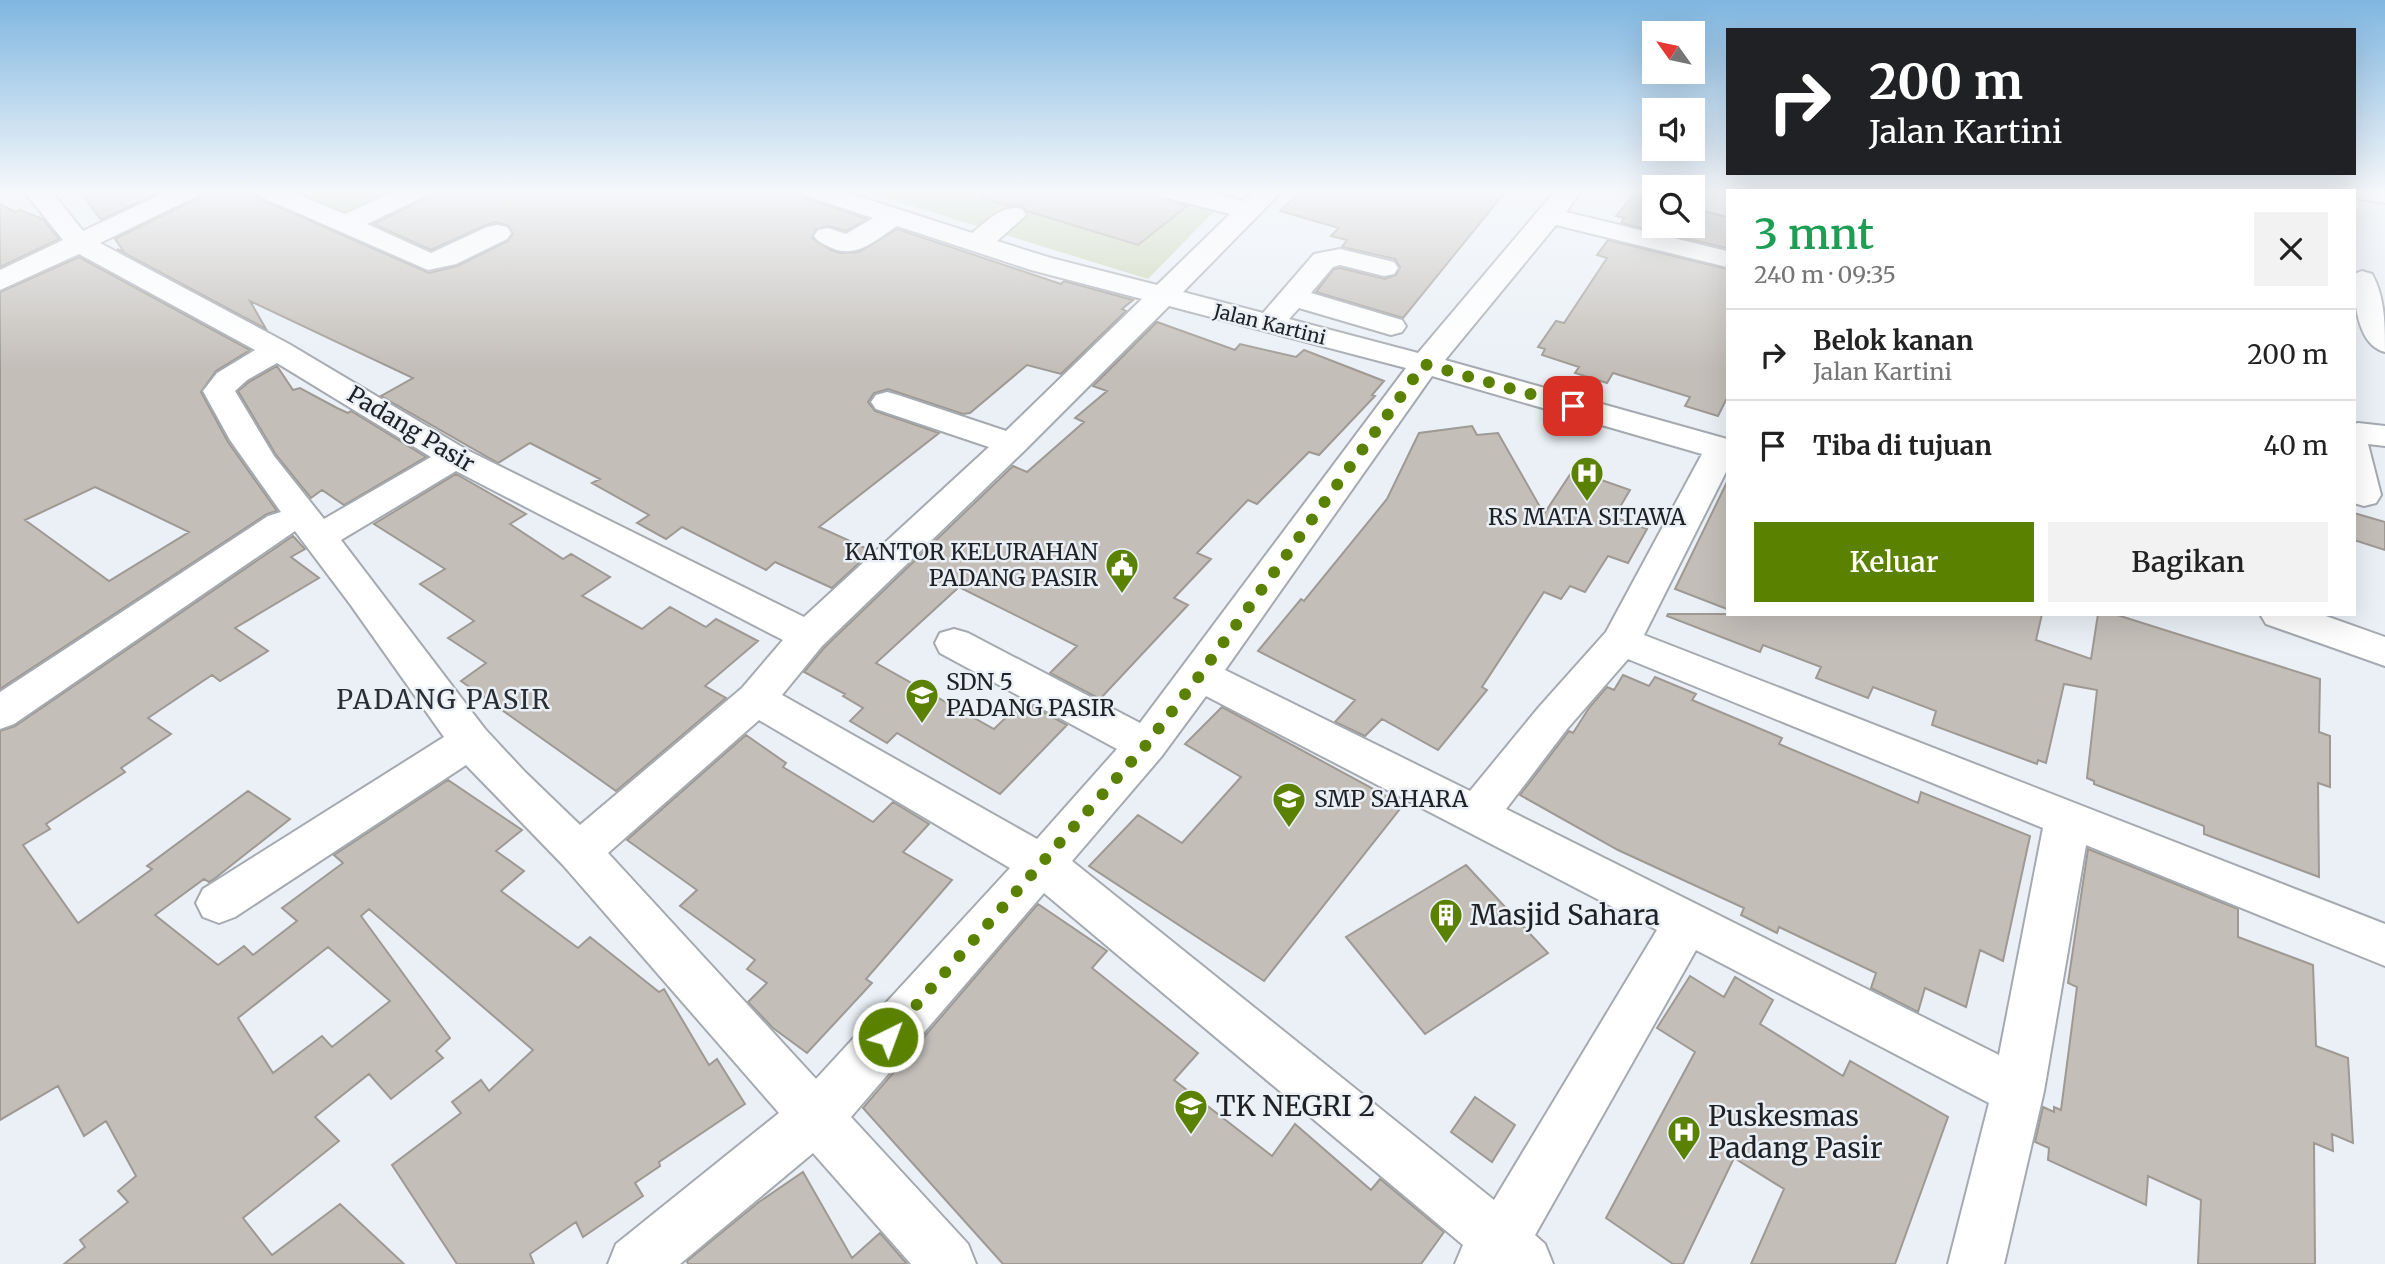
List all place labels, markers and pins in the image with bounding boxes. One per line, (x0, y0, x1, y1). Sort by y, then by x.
pin (1543, 376, 1603, 436)
hospital icon: RS MATA SITAWA (1568, 454, 1606, 503)
place label: RS MATA SITAWA (1488, 502, 1687, 531)
place label: KANTOR KELURAHAN PADANG PASIR (844, 537, 1098, 592)
public building icon: KANTOR KELURAHAN PADANG PASIR (1103, 546, 1141, 595)
place label: SDN 5 PADANG PASIR (946, 667, 1115, 722)
school or university icon: SDN 5 PADANG PASIR (903, 676, 941, 725)
school or university icon: SMP SAHARA (1270, 780, 1308, 829)
place label: SMP SAHARA (1314, 784, 1469, 813)
building icon: Masjid Sahara (1427, 896, 1465, 945)
place label: Masjid Sahara (1470, 897, 1660, 933)
school or university icon: TK NEGRI 2 (1172, 1087, 1210, 1136)
place label: TK NEGRI 2 (1216, 1088, 1375, 1124)
place label: Puskesmas Padang Pasir (1708, 1098, 1882, 1166)
hospital icon: Puskesmas Padang Pasir (1665, 1113, 1703, 1162)

